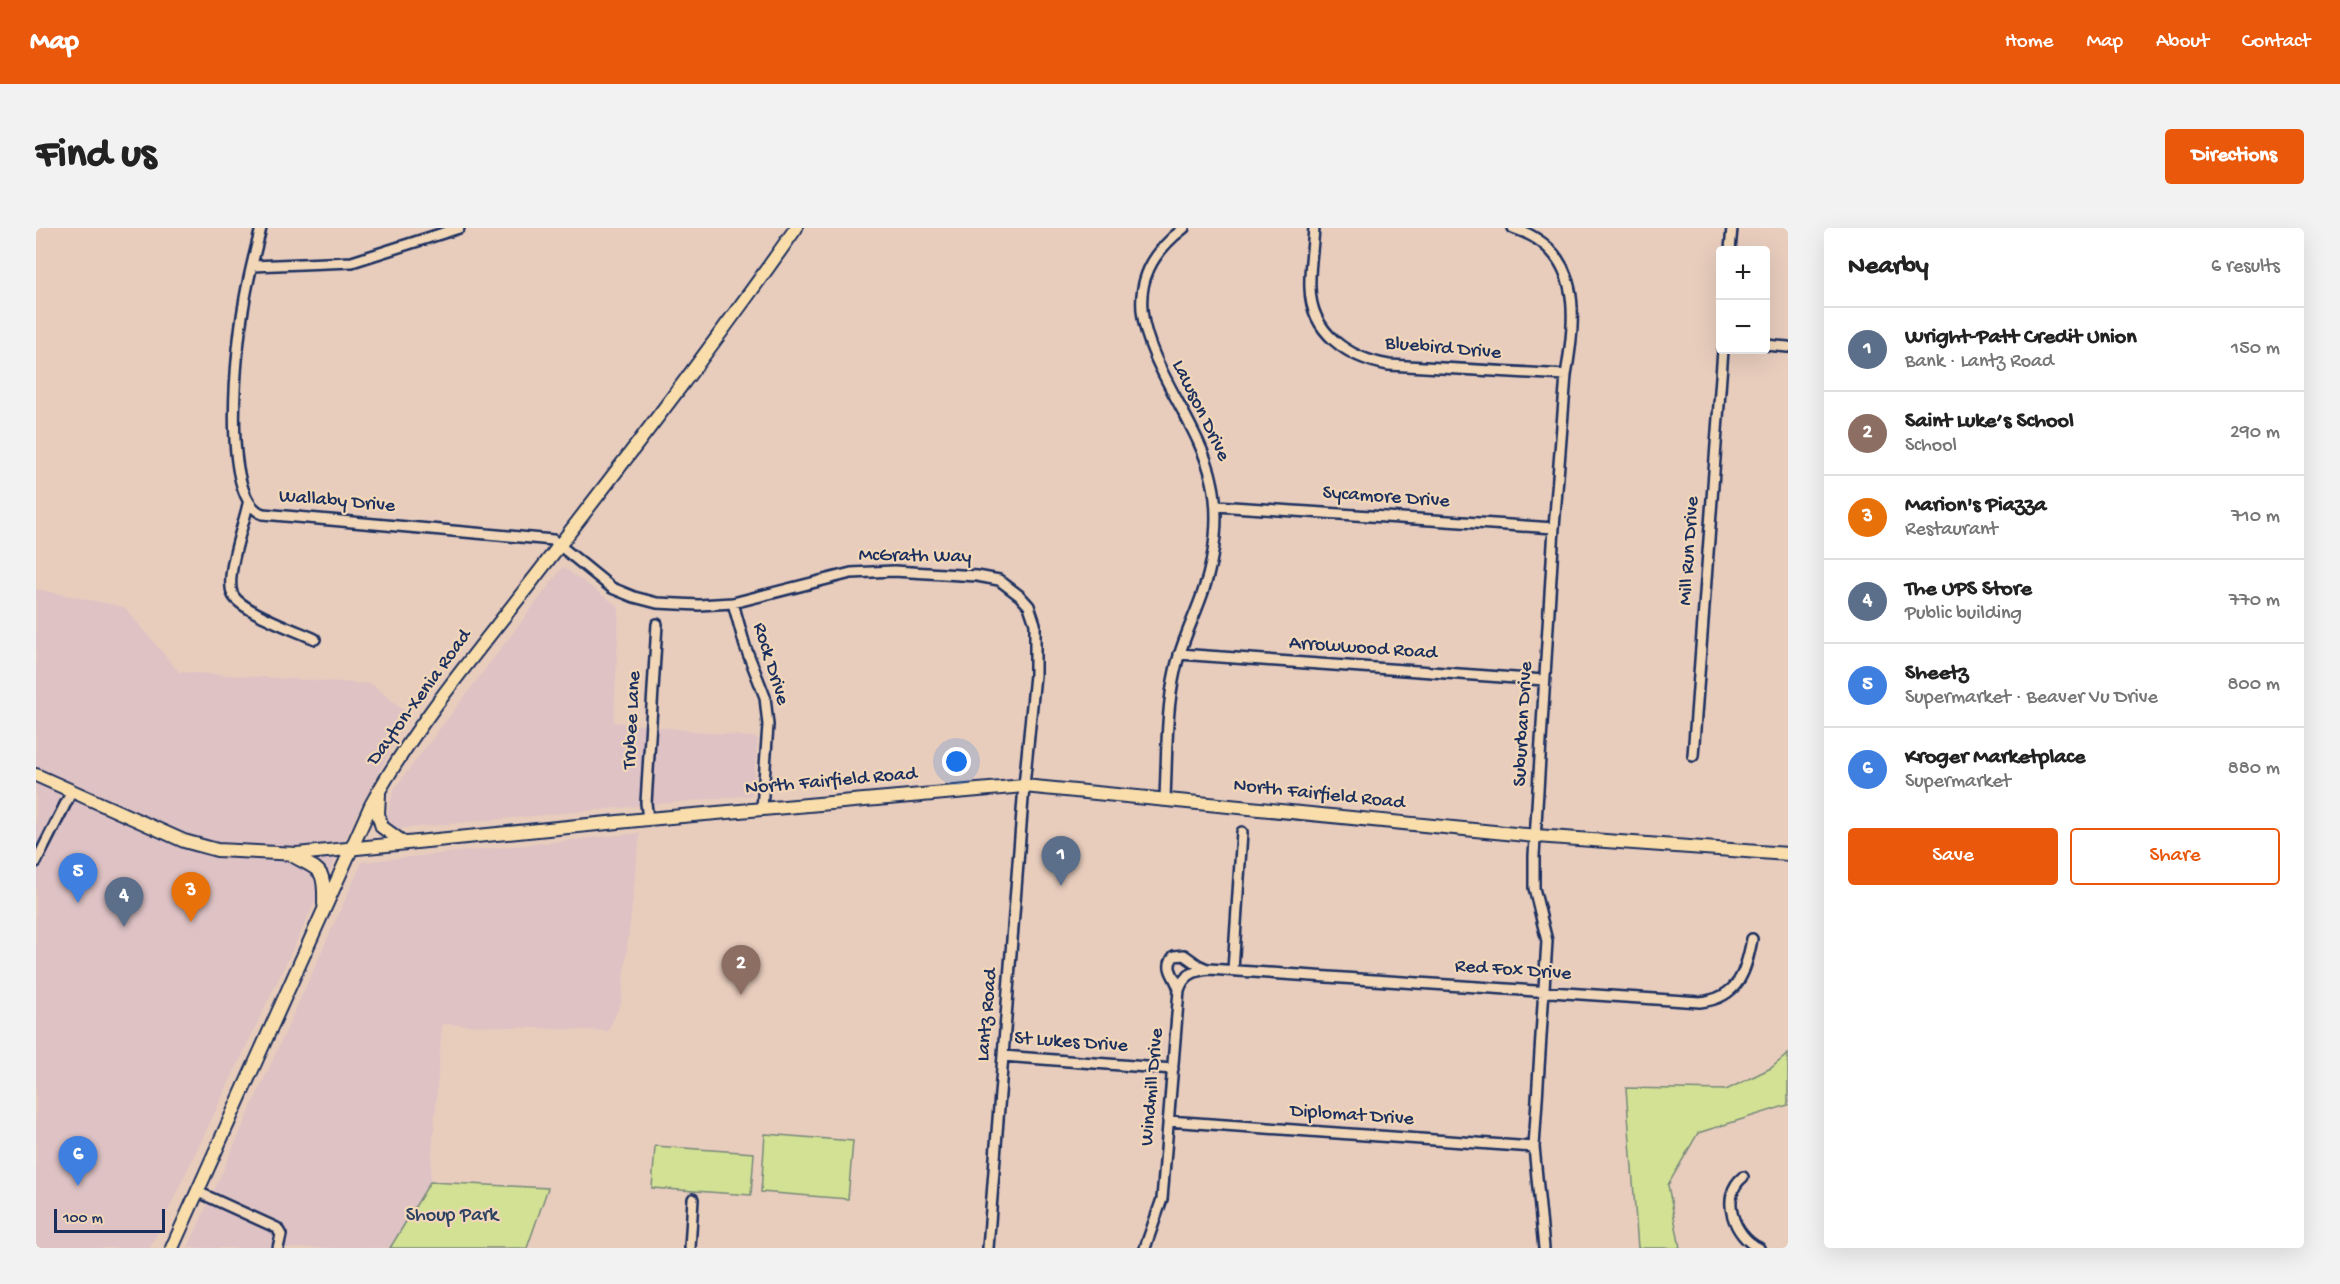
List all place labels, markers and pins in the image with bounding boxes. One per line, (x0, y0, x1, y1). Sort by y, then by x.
pin: 1 (1042, 836, 1080, 886)
pin: 5 (58, 854, 98, 903)
pin: 3 (172, 872, 210, 922)
pin: 4 (104, 878, 143, 927)
pin: 2 (722, 946, 760, 995)
pin: 6 (58, 1136, 98, 1186)

